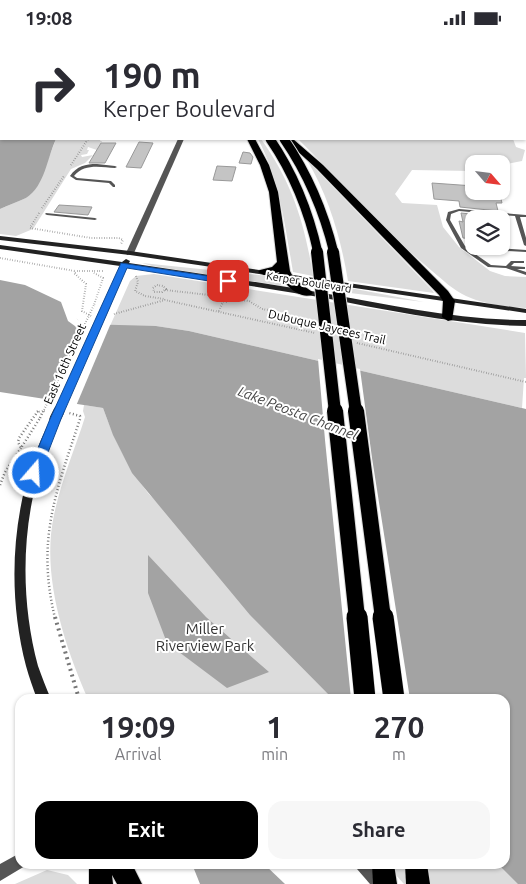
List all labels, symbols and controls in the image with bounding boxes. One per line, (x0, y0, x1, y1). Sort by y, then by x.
text: 19:08 (25, 7, 73, 29)
icon: right (20, 55, 85, 120)
text: 190 m (103, 55, 201, 95)
text: Kerper Boulevard (103, 96, 276, 121)
north arrow (465, 155, 510, 200)
map controls (465, 155, 510, 255)
button: layers (465, 210, 510, 255)
pin (207, 260, 249, 302)
icon: arrive (214, 267, 242, 295)
street label: Kerper Boulevard (265, 269, 353, 295)
street label: Dubuque Jaycees Trail (267, 307, 387, 346)
street label: East 16th Street (41, 321, 88, 406)
water label: Lake Peosta Channel (236, 383, 360, 443)
position arrow (7, 446, 59, 498)
park label: Miller Riverview Park (156, 620, 255, 654)
text: 19:09 (101, 710, 176, 744)
text: 1 (266, 710, 283, 744)
text: 270 (374, 710, 424, 744)
text: Arrival (115, 745, 161, 763)
text: min (261, 745, 288, 763)
text: m (392, 745, 406, 763)
button: Exit (35, 801, 258, 859)
button: Share (268, 801, 490, 859)

